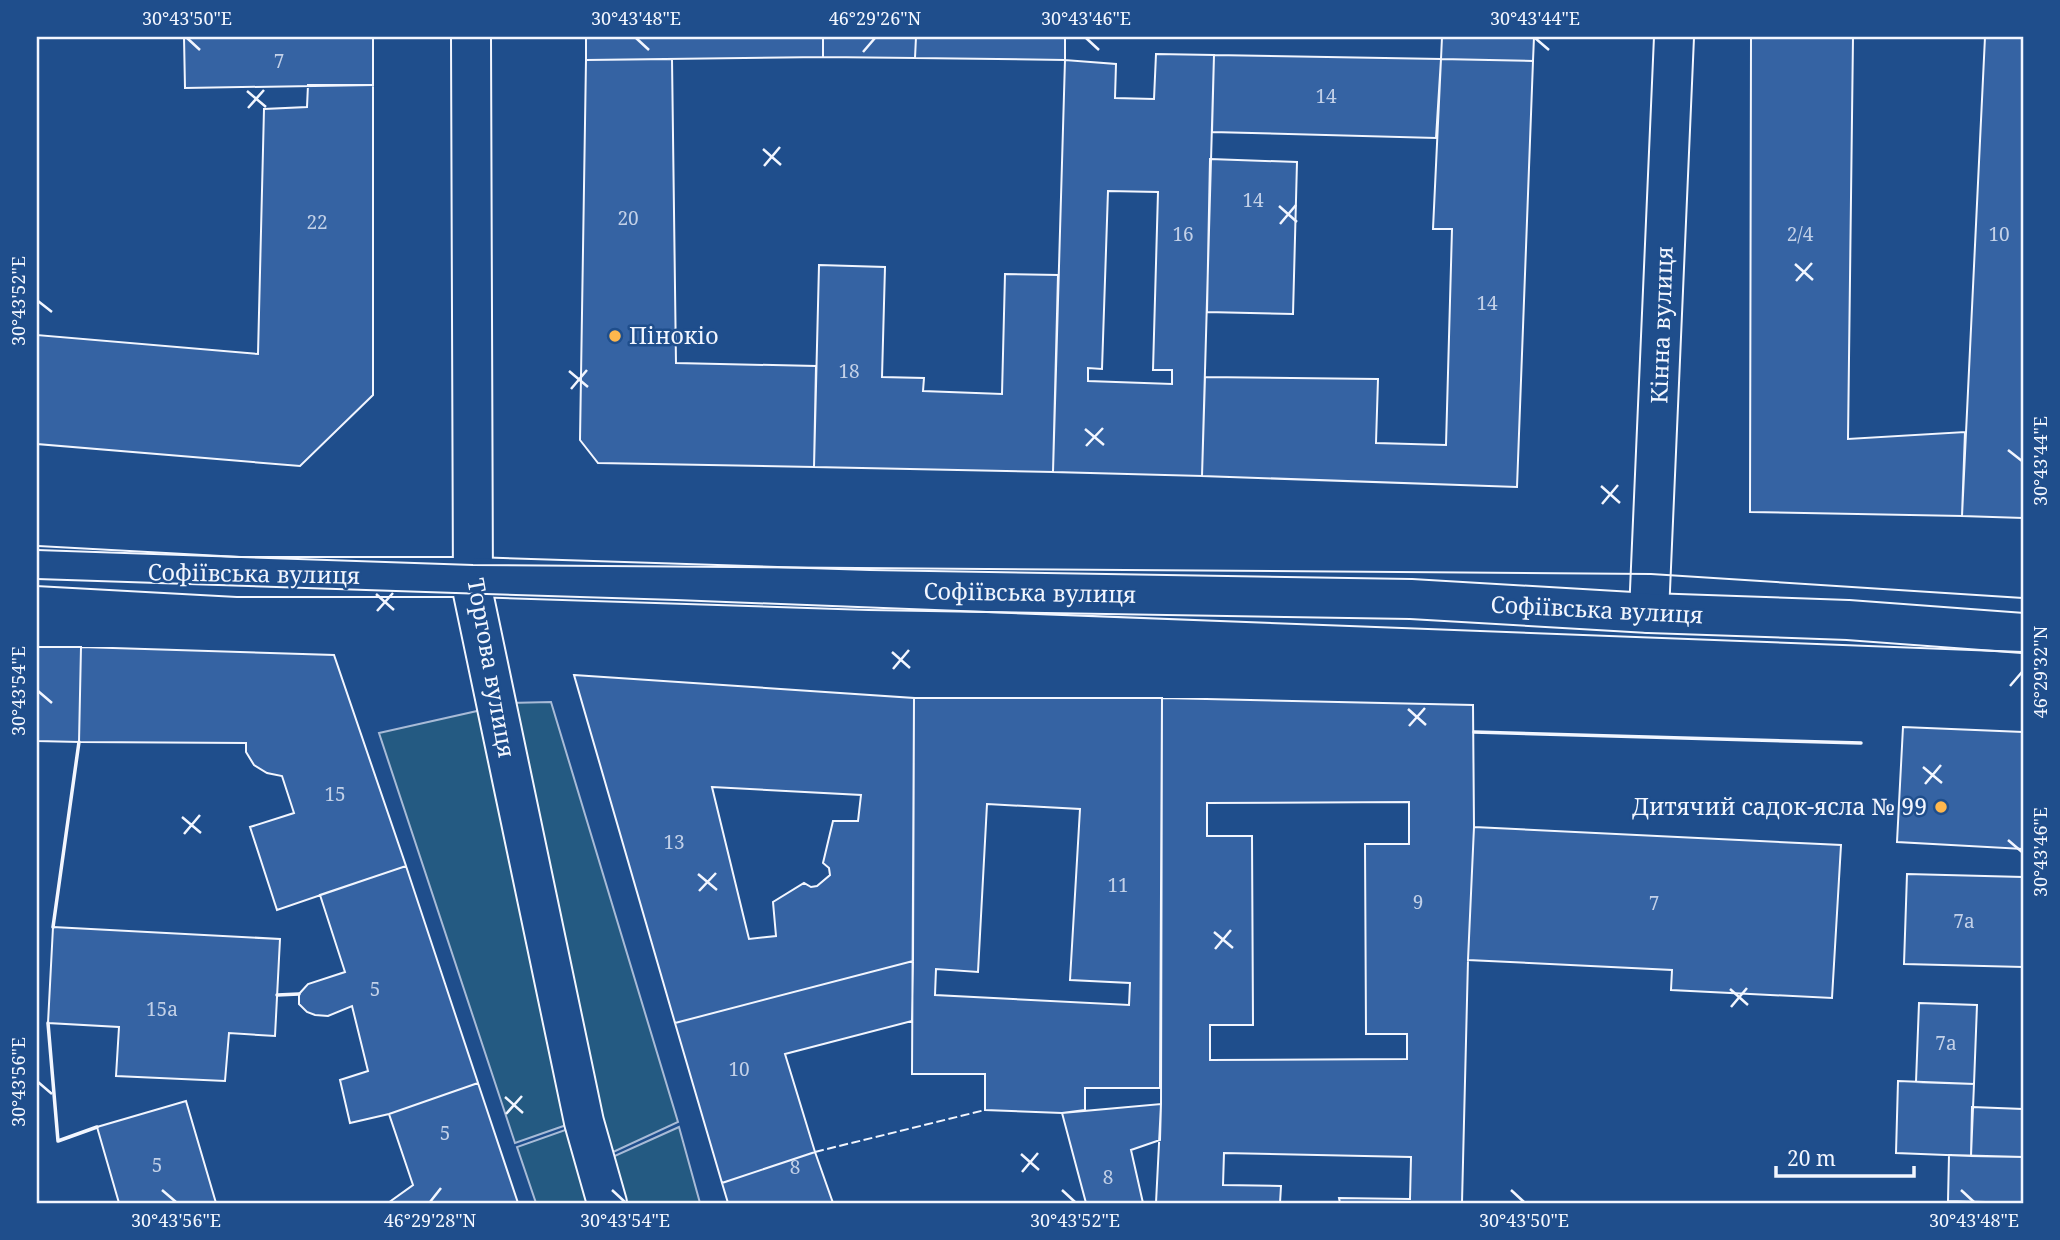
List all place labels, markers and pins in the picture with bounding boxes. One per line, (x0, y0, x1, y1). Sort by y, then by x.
place label: Пінокіо (629, 319, 719, 351)
marker: Пінокіо (607, 328, 623, 344)
place label: Дитячий садок-ясла № 99 (1632, 790, 1927, 822)
marker: Дитячий садок-ясла № 99 (1933, 799, 1949, 815)

